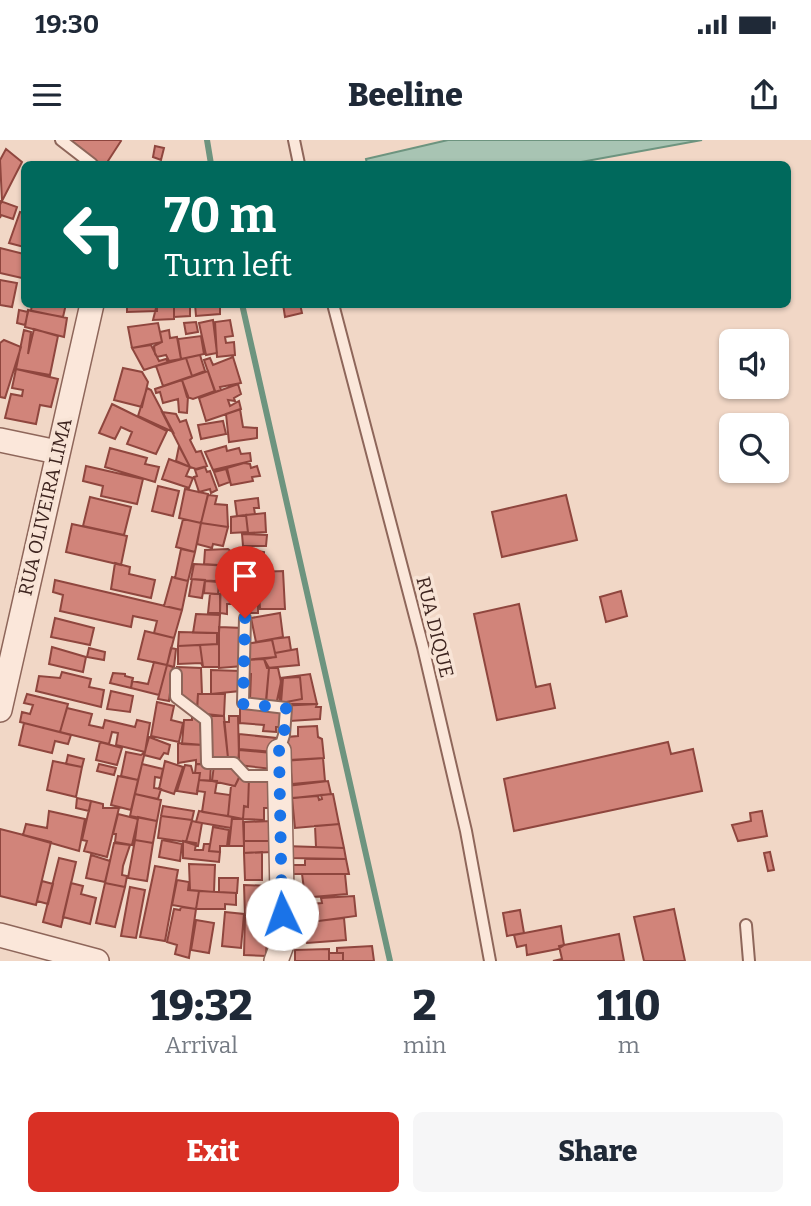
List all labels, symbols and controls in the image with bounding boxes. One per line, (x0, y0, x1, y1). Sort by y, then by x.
text: 19:30 (35, 9, 99, 40)
icon: menu (28, 76, 66, 114)
text: Beeline (348, 76, 463, 114)
icon: share (745, 76, 783, 114)
text: 70 m (164, 186, 276, 245)
icon: left (49, 189, 140, 280)
text: Turn left (164, 246, 292, 284)
map controls (719, 329, 789, 483)
button: sound (719, 329, 789, 399)
button: search (719, 413, 789, 483)
street label: RUA OLIVEIRA LIMA (13, 416, 77, 598)
pin (215, 546, 275, 618)
icon: arrive (226, 557, 264, 595)
street label: RUA DIQUE (411, 574, 459, 680)
position arrow (245, 877, 319, 951)
text: 19:32 (150, 981, 253, 1031)
text: 2 (413, 981, 437, 1031)
text: 110 (597, 981, 661, 1031)
text: Arrival (165, 1031, 238, 1059)
text: min (403, 1031, 446, 1059)
text: m (618, 1031, 640, 1059)
button: Exit (28, 1112, 399, 1192)
button: Share (413, 1112, 783, 1192)

